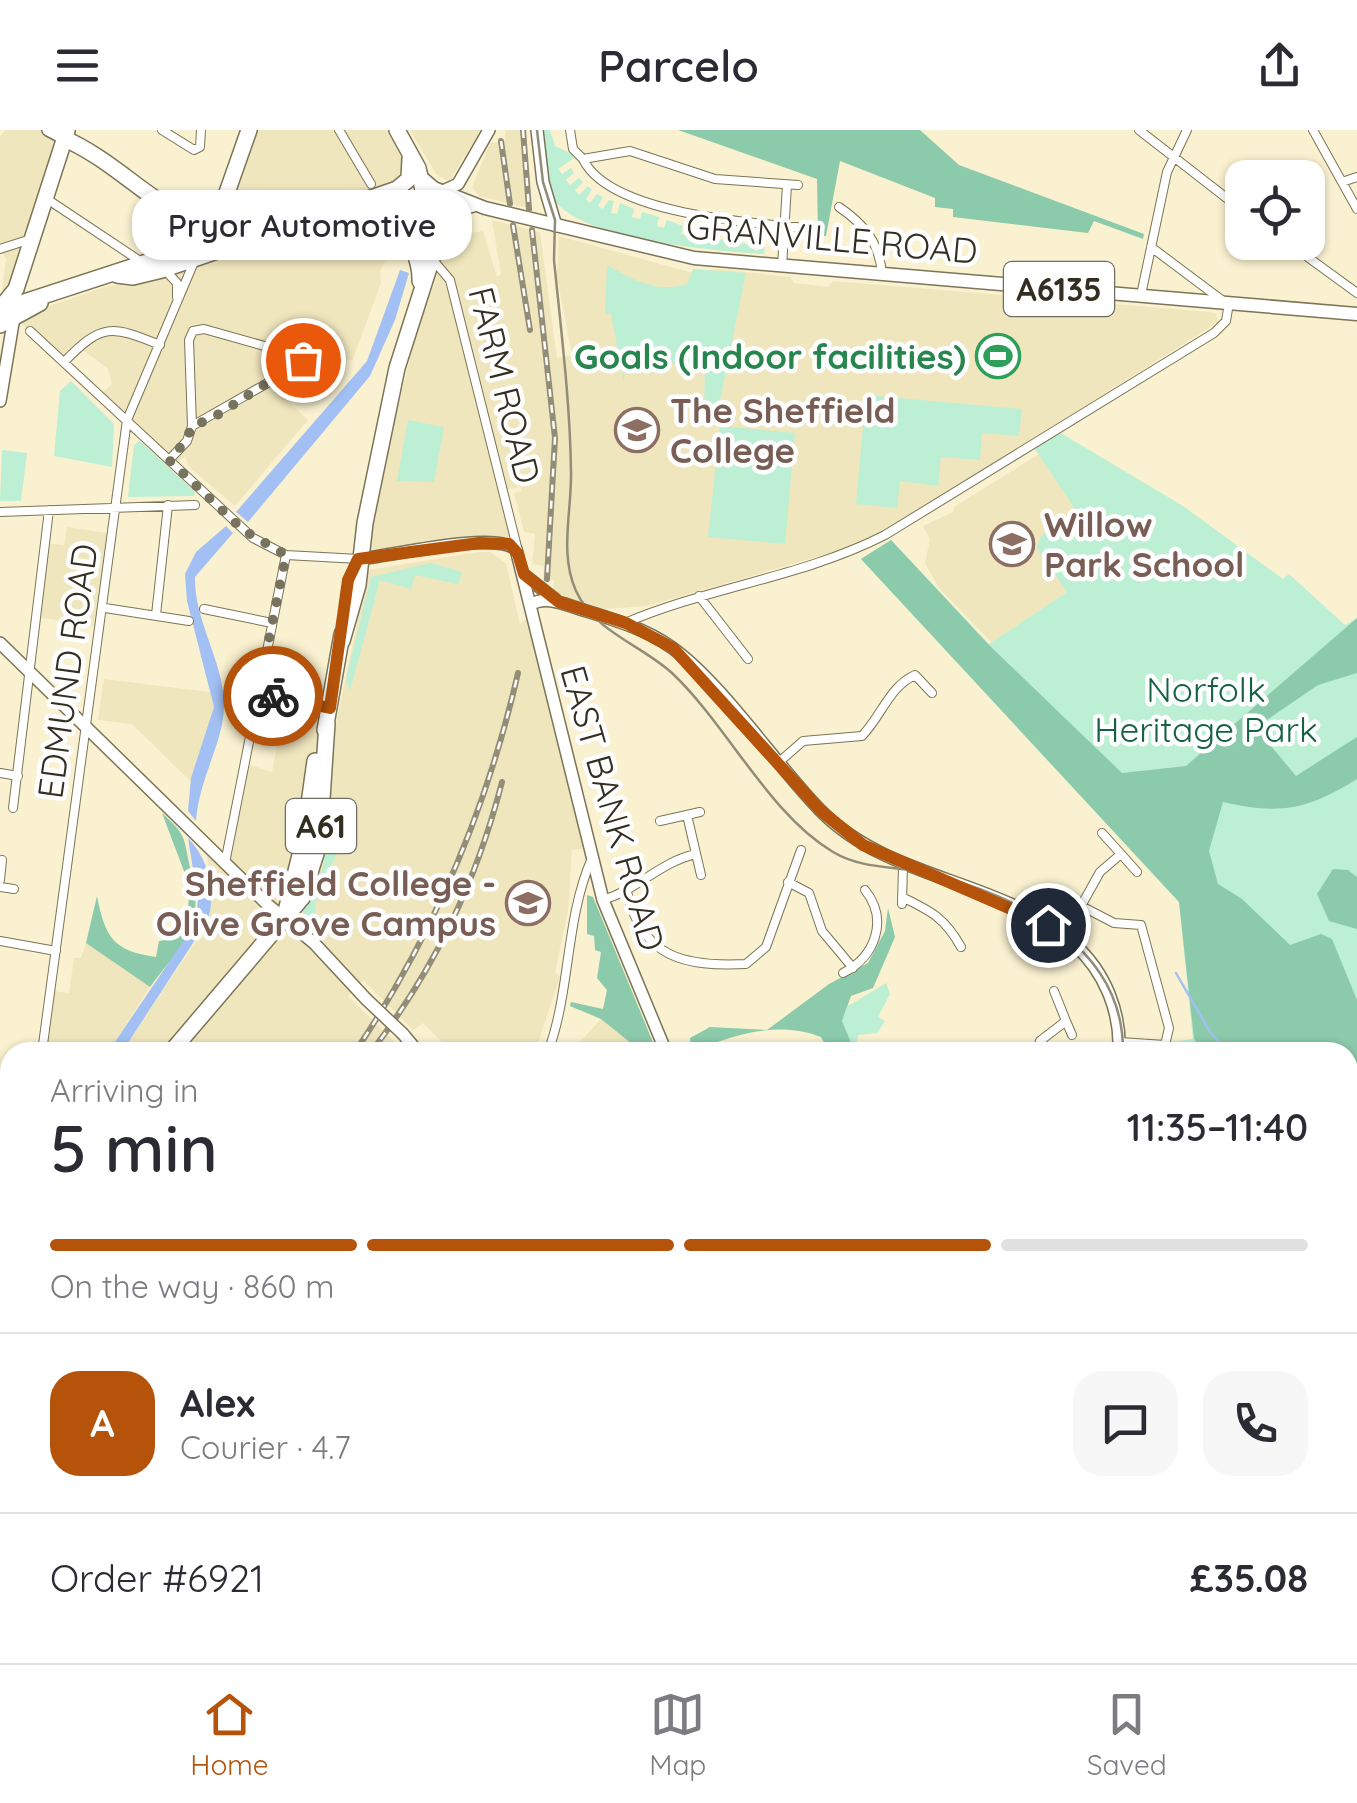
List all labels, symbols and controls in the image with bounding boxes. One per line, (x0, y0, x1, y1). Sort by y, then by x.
text: Parcelo (598, 37, 759, 93)
icon: menu (50, 38, 105, 93)
icon: share (1252, 38, 1307, 93)
map controls (1225, 160, 1325, 260)
button: locate (1225, 160, 1325, 260)
callout: Pryor Automotive (133, 190, 473, 260)
street label: GRANVILLE ROAD (685, 203, 979, 273)
text: Pryor Automotive (168, 205, 436, 245)
road number: A6135 (1004, 262, 1114, 316)
street label: FARM ROAD (459, 282, 551, 488)
pin (261, 318, 346, 403)
icon: bag (276, 333, 331, 388)
sports icon: Goals (Indoor facilities) (975, 333, 1021, 379)
place label: Goals (Indoor facilities) (574, 334, 966, 378)
place label: The Sheffield College (670, 388, 896, 472)
school or university icon: The Sheffield College (614, 407, 660, 453)
place label: Willow Park School (1044, 502, 1245, 586)
school or university icon: Willow Park School (989, 521, 1035, 567)
street label: EDMUND ROAD (27, 541, 107, 801)
courier (223, 646, 323, 746)
street label: EAST BANK ROAD (551, 660, 675, 956)
park label: Norfolk Heritage Park (1094, 667, 1318, 751)
icon: bike (246, 669, 301, 724)
road number: A61 (286, 799, 356, 853)
place label: Sheffield College - Olive Grove Campus (156, 861, 496, 945)
school or university icon: Sheffield College - Olive Grove Campus (505, 880, 551, 926)
pin (1006, 883, 1091, 968)
icon: home (1021, 898, 1076, 953)
text: Arriving in (50, 1070, 199, 1110)
text: 11:35–11:40 (1127, 1103, 1308, 1151)
text: 5 min (50, 1107, 218, 1188)
text: On the way · 860 m (50, 1266, 335, 1306)
button: chat (1073, 1371, 1178, 1476)
button: phone (1203, 1371, 1308, 1476)
text: Alex (180, 1379, 255, 1427)
text: A (90, 1399, 115, 1447)
text: Courier · 4.7 (180, 1427, 351, 1467)
text: Order #6921 (50, 1554, 264, 1602)
text: £35.08 (1190, 1554, 1308, 1602)
tab: Home (190, 1687, 269, 1782)
tab: Map (649, 1687, 706, 1782)
tab: Saved (1087, 1687, 1167, 1782)

